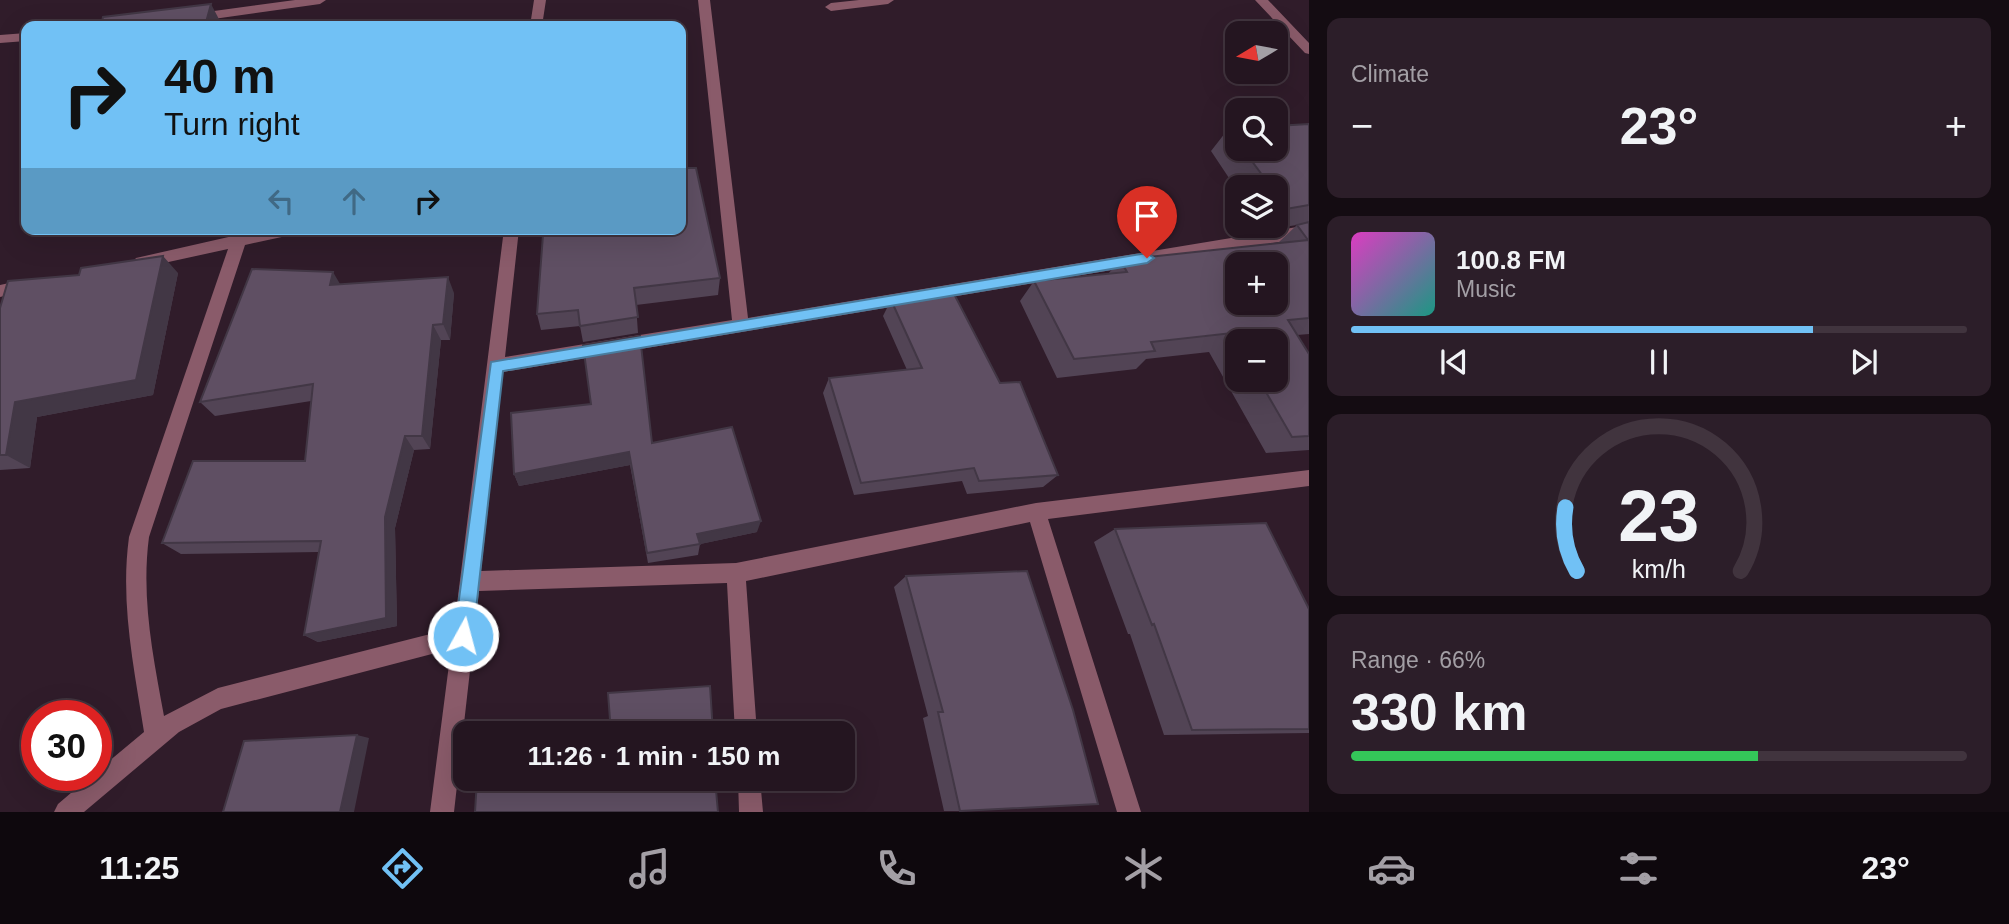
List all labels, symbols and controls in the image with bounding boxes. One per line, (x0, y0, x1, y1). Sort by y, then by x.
north arrow (1225, 21, 1288, 84)
map controls (1225, 21, 1288, 392)
icon: right (49, 49, 140, 140)
text: 40 m (164, 49, 276, 103)
text: Climate (1351, 61, 1429, 87)
text: 23° (1620, 97, 1698, 155)
button: search (1225, 98, 1288, 161)
text: − (1351, 105, 1373, 147)
text: + (1945, 105, 1967, 147)
text: Turn right (164, 106, 300, 142)
button: layers (1225, 175, 1288, 238)
icon: left (262, 182, 300, 220)
icon: ahead (335, 182, 373, 220)
icon: right (408, 182, 446, 220)
pin (1117, 186, 1177, 258)
icon: arrive (1128, 197, 1166, 235)
text: 100.8 FM (1456, 245, 1566, 275)
button: + (1225, 252, 1288, 315)
text: Music (1456, 276, 1516, 302)
button: − (1225, 329, 1288, 392)
icon: previous (1435, 343, 1473, 381)
icon: pause (1640, 343, 1678, 381)
icon: next (1845, 343, 1883, 381)
text: 23 (1619, 475, 1699, 556)
text: km/h (1632, 555, 1686, 583)
position arrow (426, 599, 500, 673)
text: Range · 66% (1351, 647, 1485, 673)
text: 330 km (1351, 683, 1527, 741)
speed limit sign: 30 (21, 700, 112, 791)
text: 11:26 · 1 min · 150 m (528, 741, 780, 771)
icon: directions (378, 844, 427, 893)
icon: music (625, 844, 674, 893)
icon: phone (872, 844, 921, 893)
icon: climate (1119, 844, 1168, 893)
icon: car (1367, 844, 1416, 893)
icon: filters (1614, 844, 1663, 893)
text: 11:25 (99, 850, 179, 886)
text: 23° (1861, 850, 1910, 886)

